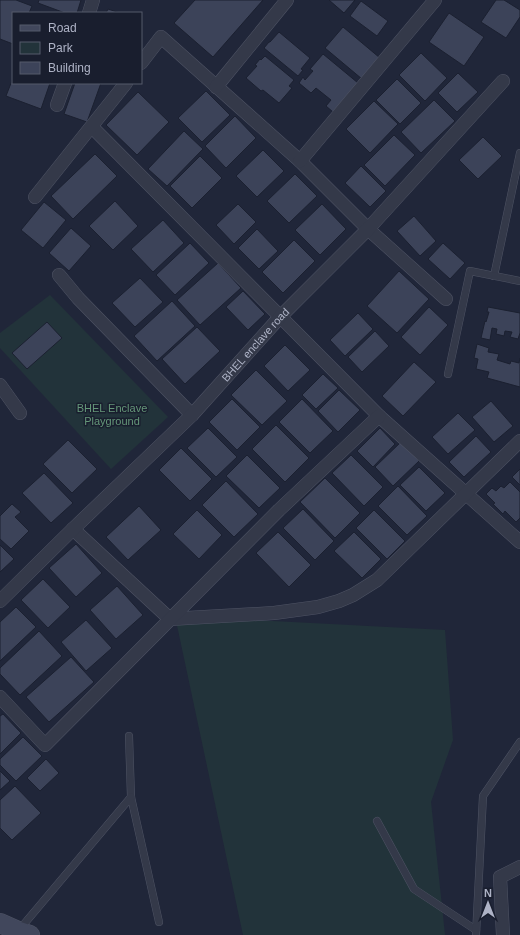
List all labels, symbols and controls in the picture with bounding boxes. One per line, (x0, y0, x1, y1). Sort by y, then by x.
legend (12, 12, 142, 84)
text: Road (48, 21, 77, 35)
text: Park (48, 41, 74, 55)
text: Building (48, 61, 91, 75)
street label: BHEL enclave road (219, 306, 291, 384)
park label: BHEL Enclave Playground (77, 402, 147, 427)
north arrow (468, 883, 508, 923)
text: N (484, 887, 492, 899)

